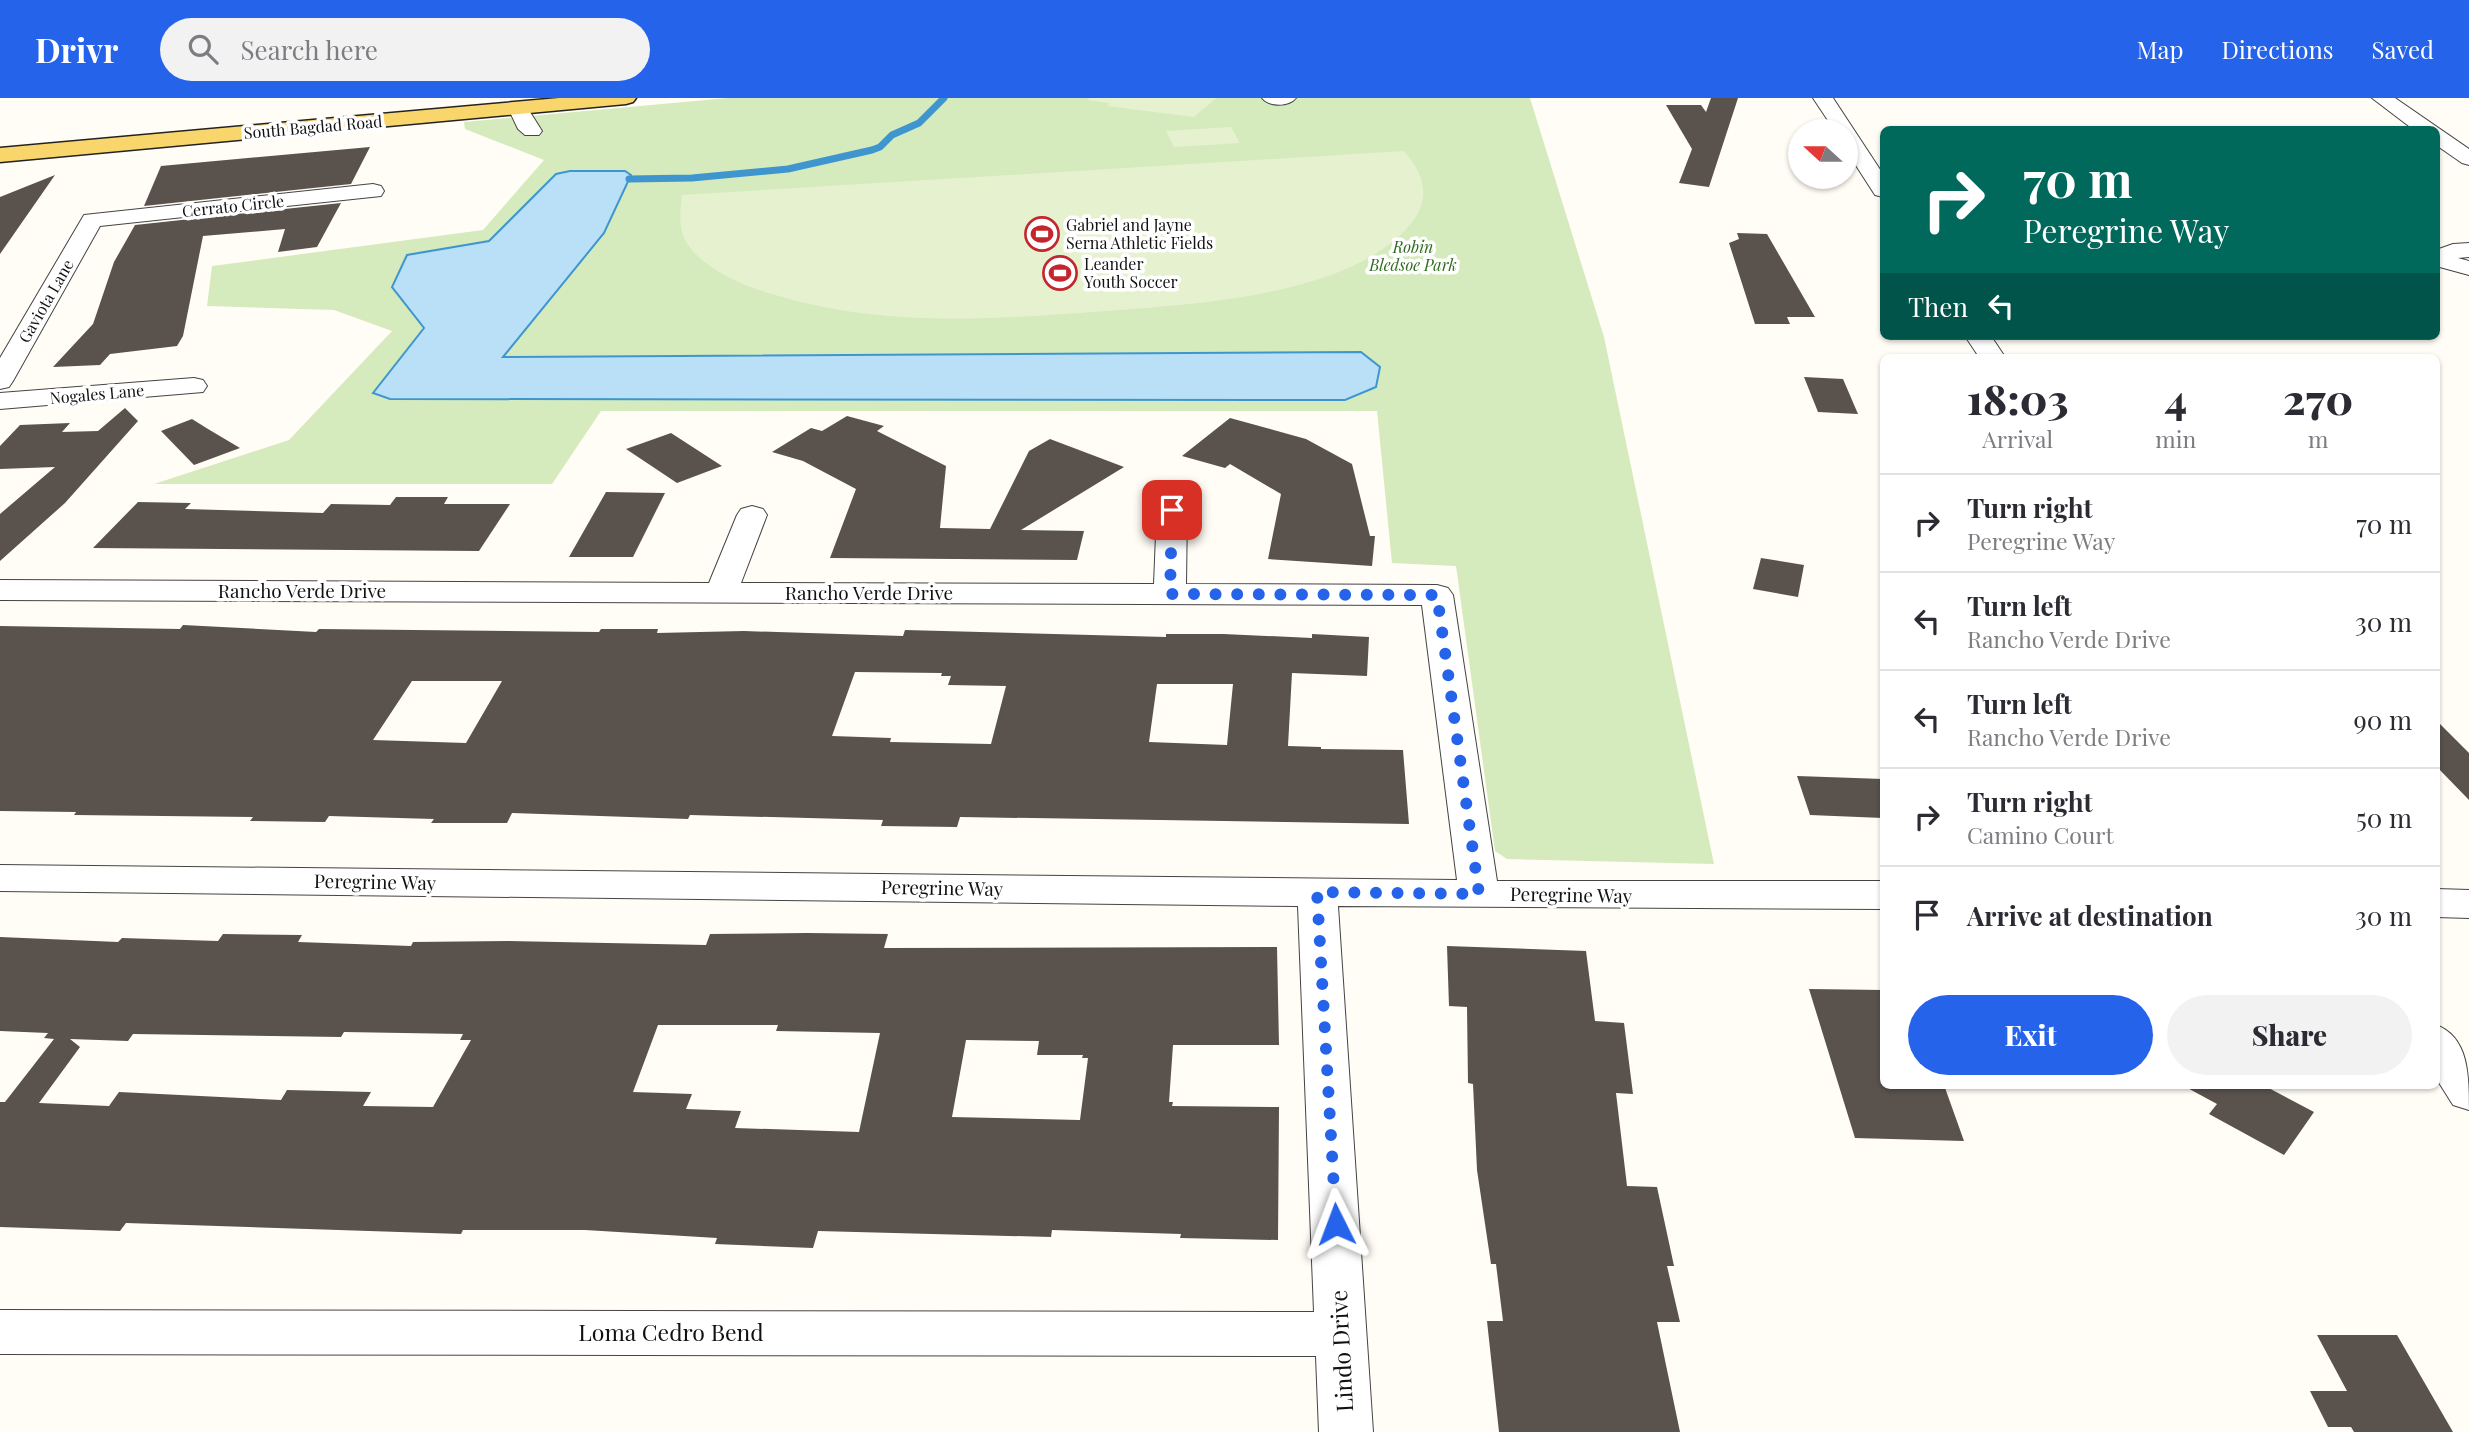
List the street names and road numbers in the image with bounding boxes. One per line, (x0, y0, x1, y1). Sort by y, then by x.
street label: South Bagdad Road (243, 110, 383, 143)
street label: Cerrato Circle (181, 190, 285, 221)
street label: Gaviota Lane (13, 255, 78, 346)
street label: Nogales Lane (49, 379, 145, 408)
street label: Rancho Verde Drive (218, 577, 386, 603)
street label: Rancho Verde Drive (785, 579, 953, 605)
street label: Peregrine Way (314, 867, 437, 895)
street label: Peregrine Way (881, 873, 1004, 901)
street label: Peregrine Way (1510, 880, 1633, 908)
street label: Lindo Drive (1322, 1289, 1359, 1413)
street label: Loma Cedro Bend (578, 1316, 764, 1347)

